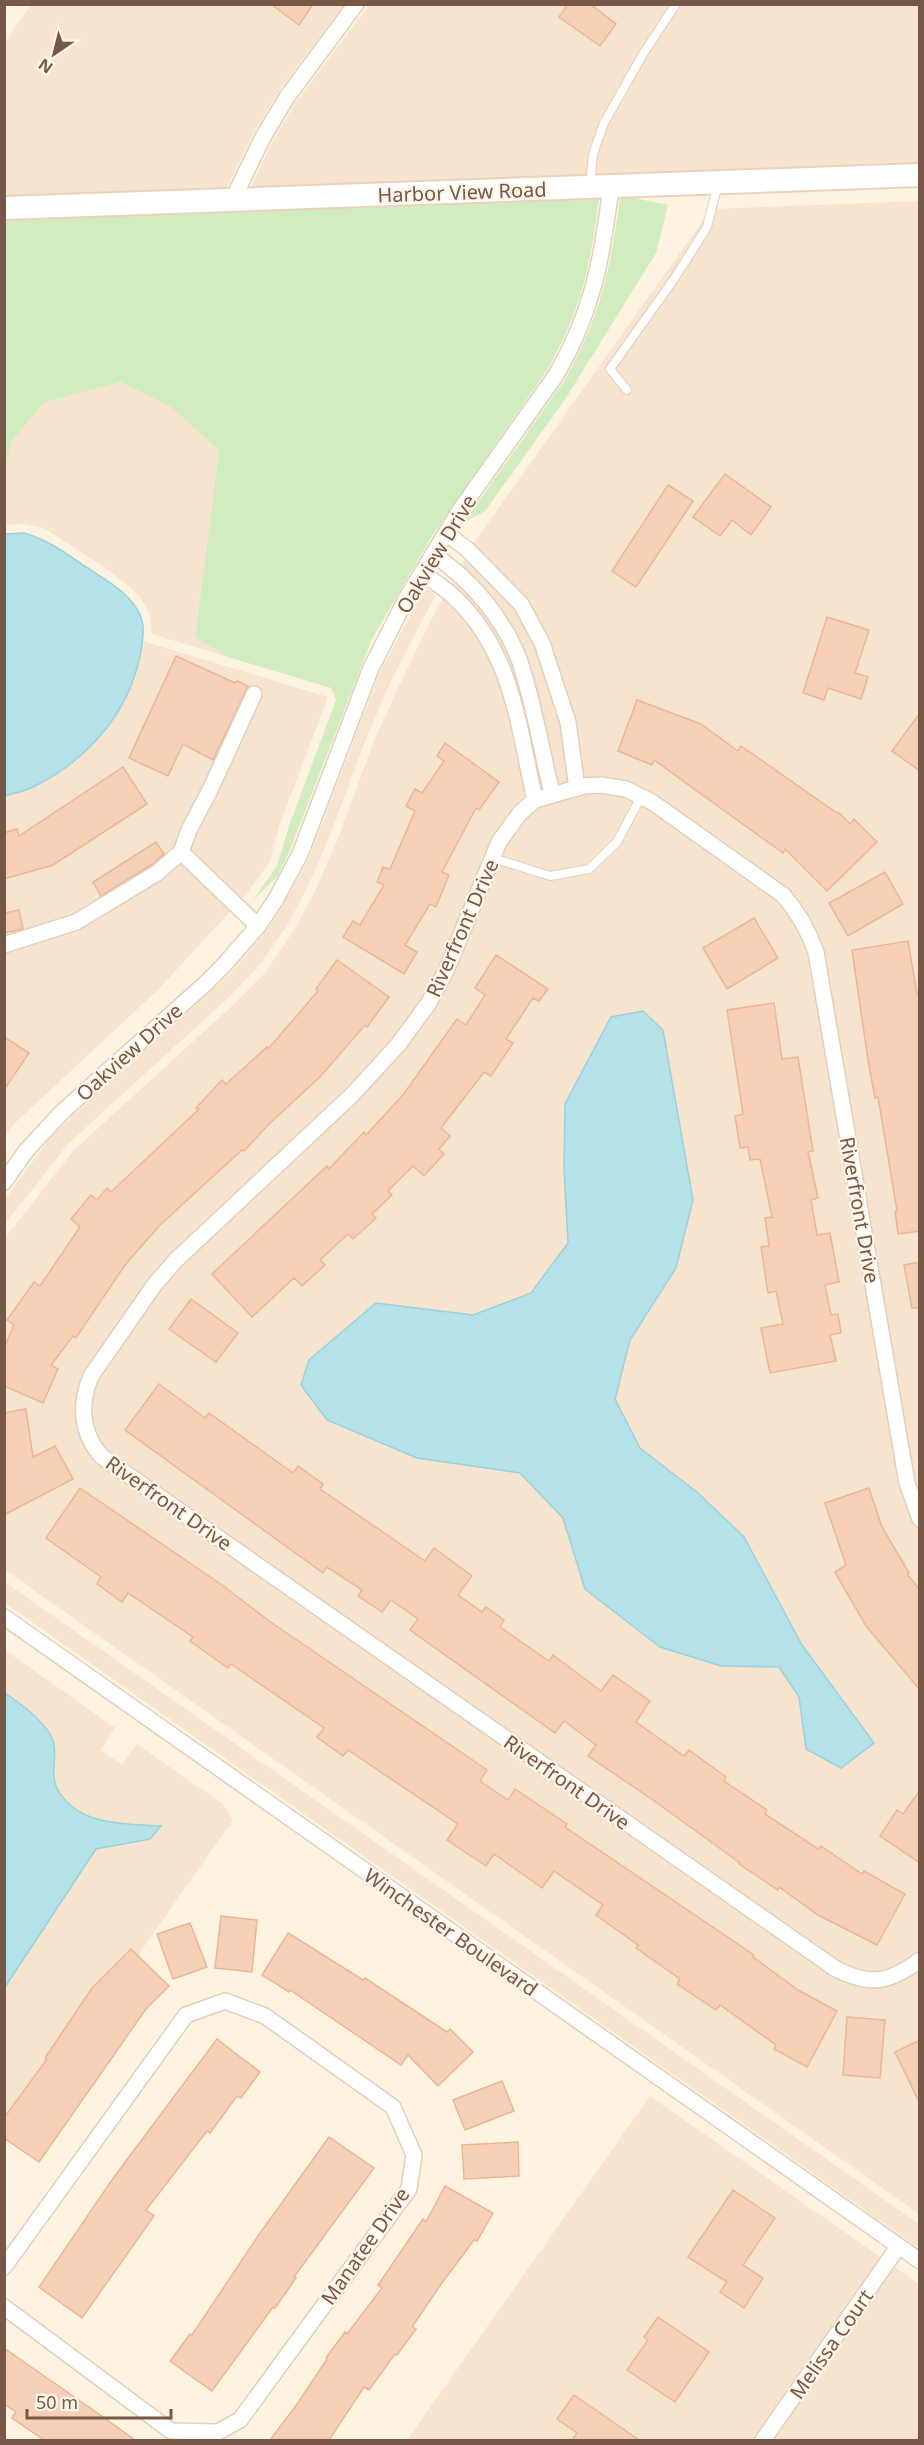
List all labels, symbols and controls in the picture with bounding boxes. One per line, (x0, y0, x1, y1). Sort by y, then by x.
north arrow (24, 24, 84, 84)
text: N (34, 54, 57, 79)
street label: Harbor View Road (377, 176, 547, 208)
street label: Oakview Drive (390, 490, 482, 618)
street label: Riverfront Drive (419, 855, 505, 1001)
street label: Oakview Drive (70, 997, 188, 1107)
street label: Riverfront Drive (834, 1135, 886, 1285)
street label: Riverfront Drive (100, 1449, 238, 1557)
street label: Riverfront Drive (498, 1728, 636, 1836)
street label: Winchester Boulevard (359, 1862, 543, 2002)
street label: Manatee Drive (315, 2182, 415, 2310)
street label: Melissa Court (783, 2284, 879, 2404)
scale bar (27, 2382, 171, 2420)
text: 50 m (36, 2390, 78, 2414)

